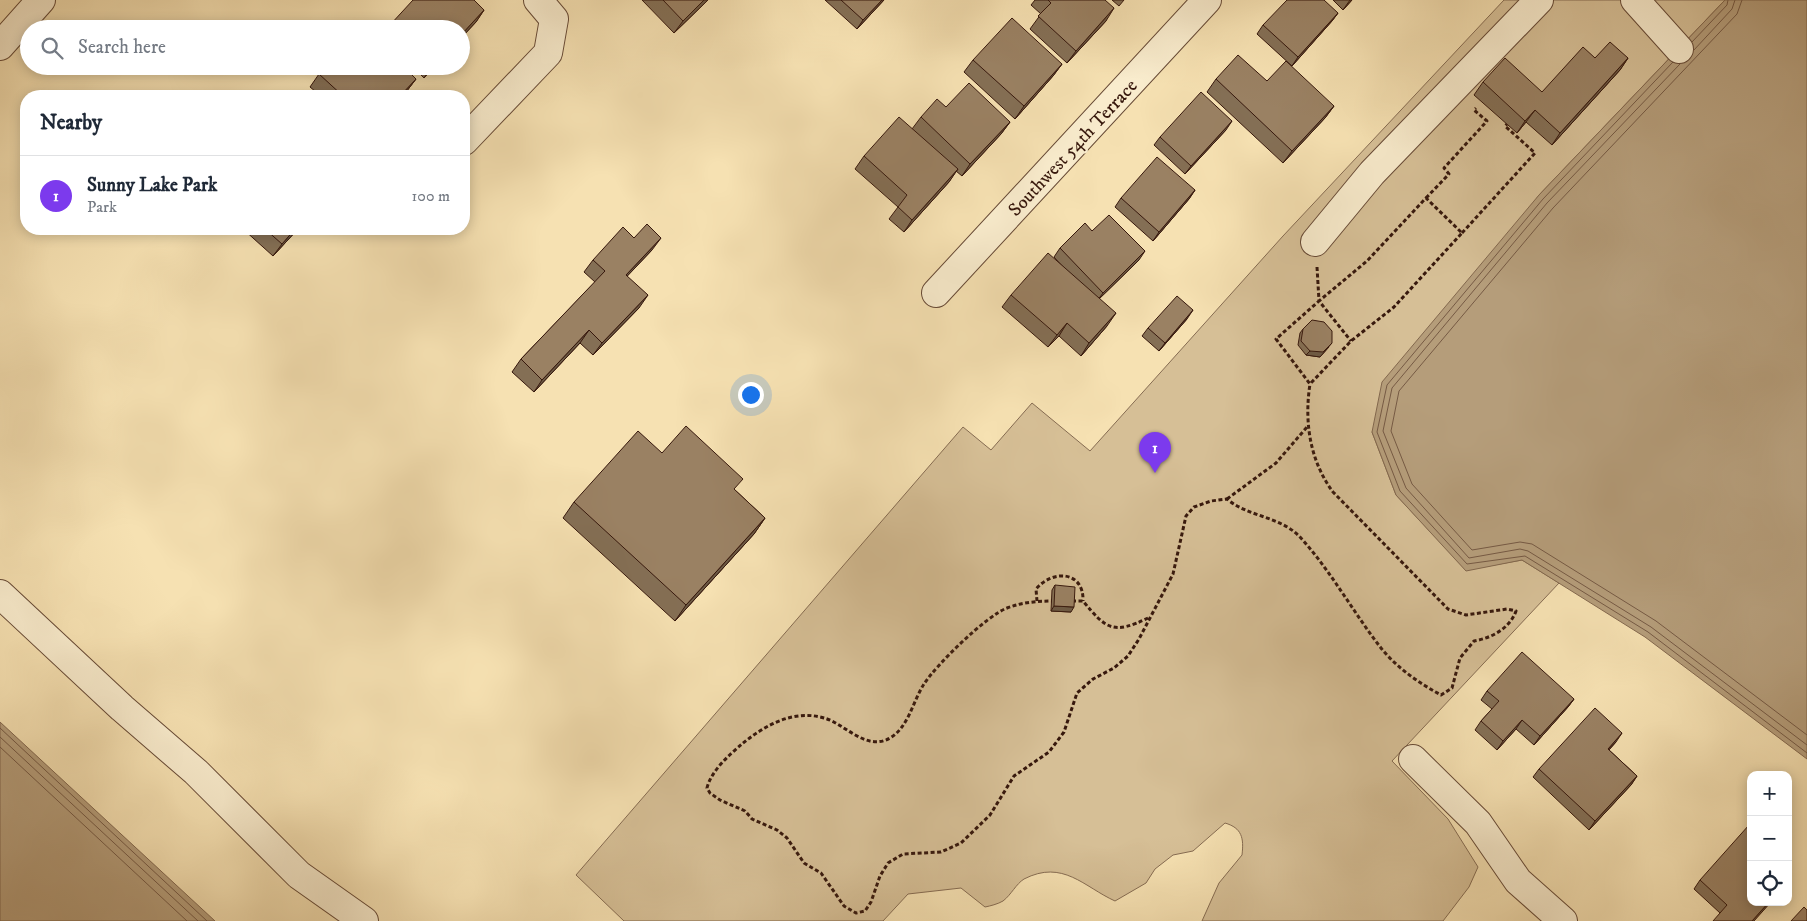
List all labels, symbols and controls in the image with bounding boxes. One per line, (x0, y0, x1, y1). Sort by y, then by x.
search box (20, 20, 470, 75)
icon: search (38, 34, 66, 62)
text: Search here (78, 36, 166, 59)
street label: Southwest 54th Terrace (1004, 75, 1143, 221)
text: Nearby (40, 110, 102, 136)
text: Sunny Lake Park (87, 174, 217, 197)
text: 1 (53, 186, 59, 206)
text: 100 m (412, 186, 450, 206)
text: Park (87, 197, 117, 217)
your location (738, 382, 764, 408)
pin: 1 (1139, 432, 1171, 473)
map controls (1747, 771, 1792, 906)
button: + (1747, 771, 1792, 816)
button: − (1747, 816, 1792, 861)
button: locate (1747, 861, 1792, 906)

